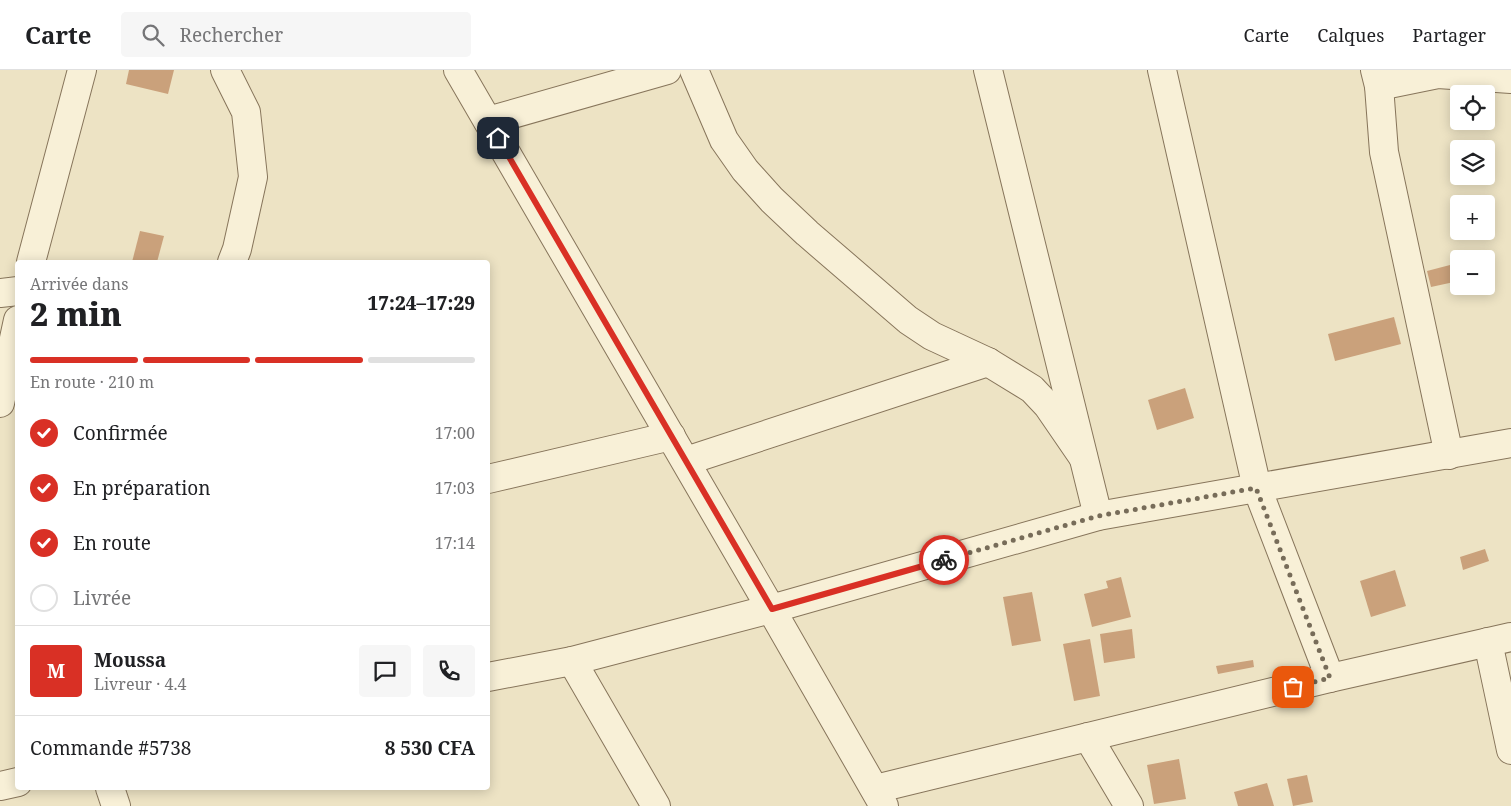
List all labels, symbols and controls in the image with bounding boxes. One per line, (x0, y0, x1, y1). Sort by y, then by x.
search box (121, 12, 471, 57)
text: Carte (25, 18, 91, 51)
icon: search (139, 21, 167, 49)
text: Rechercher (179, 22, 283, 48)
text: Carte (1244, 23, 1289, 47)
text: Calques (1317, 23, 1384, 47)
text: Partager (1412, 23, 1486, 47)
map controls (1450, 85, 1495, 295)
button: locate (1450, 85, 1495, 130)
pin (477, 117, 519, 159)
icon: home (484, 124, 512, 152)
button: layers (1450, 140, 1495, 185)
button: + (1450, 195, 1495, 240)
button: − (1450, 250, 1495, 295)
text: Arrivée dans (30, 273, 128, 295)
text: 17:24–17:29 (367, 290, 475, 316)
text: 2 min (30, 292, 122, 335)
text: En route · 210 m (30, 371, 154, 393)
icon: check (30, 419, 58, 447)
text: Confirmée (73, 420, 168, 446)
text: 17:00 (435, 422, 475, 444)
icon: check (30, 474, 58, 502)
text: En préparation (73, 475, 210, 501)
text: 17:03 (435, 477, 475, 499)
icon: check (30, 529, 58, 557)
text: En route (73, 530, 151, 556)
text: 17:14 (435, 532, 475, 554)
courier (919, 535, 969, 585)
icon: bike (930, 546, 958, 574)
text: Livrée (73, 585, 131, 611)
button: chat (359, 645, 411, 697)
button: phone (423, 645, 475, 697)
text: Moussa (94, 647, 166, 673)
text: M (47, 658, 65, 684)
pin (1272, 666, 1314, 708)
text: Livreur · 4.4 (94, 673, 186, 695)
icon: bag (1279, 673, 1307, 701)
text: Commande #5738 (30, 735, 191, 761)
text: 8 530 CFA (385, 735, 475, 761)

